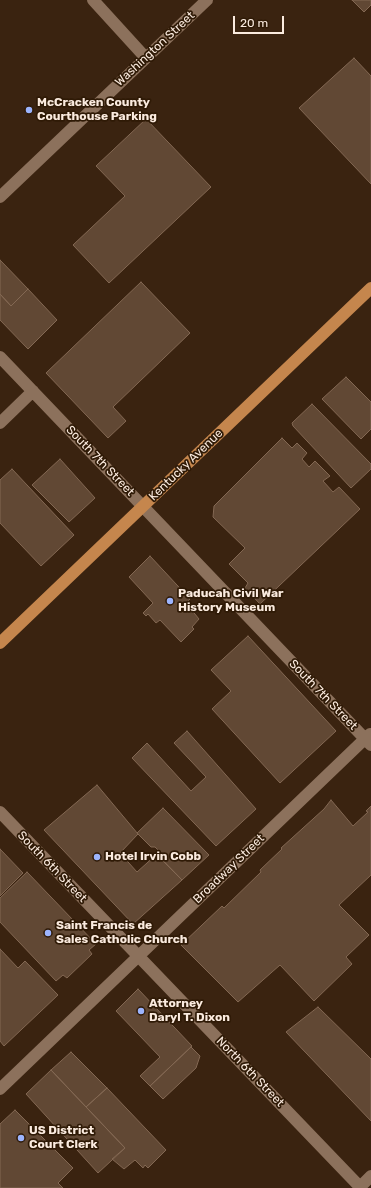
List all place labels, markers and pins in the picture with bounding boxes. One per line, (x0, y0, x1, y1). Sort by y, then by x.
place label: McCracken County Courthouse Parking (37, 96, 157, 124)
marker: McCracken County Courthouse Parking (24, 105, 34, 115)
place label: Paducah Civil War History Museum (178, 587, 284, 615)
marker: Paducah Civil War History Museum (165, 596, 175, 606)
place label: Hotel Irvin Cobb (105, 850, 201, 864)
marker: Hotel Irvin Cobb (92, 852, 102, 862)
place label: Saint Francis de Sales Catholic Church (56, 919, 188, 947)
marker: Saint Francis de Sales Catholic Church (43, 928, 53, 938)
place label: Attorney Daryl T. Dixon (149, 997, 230, 1025)
marker: Attorney Daryl T. Dixon (136, 1006, 146, 1016)
place label: US District Court Clerk (29, 1124, 98, 1152)
marker: US District Court Clerk (16, 1133, 26, 1143)

